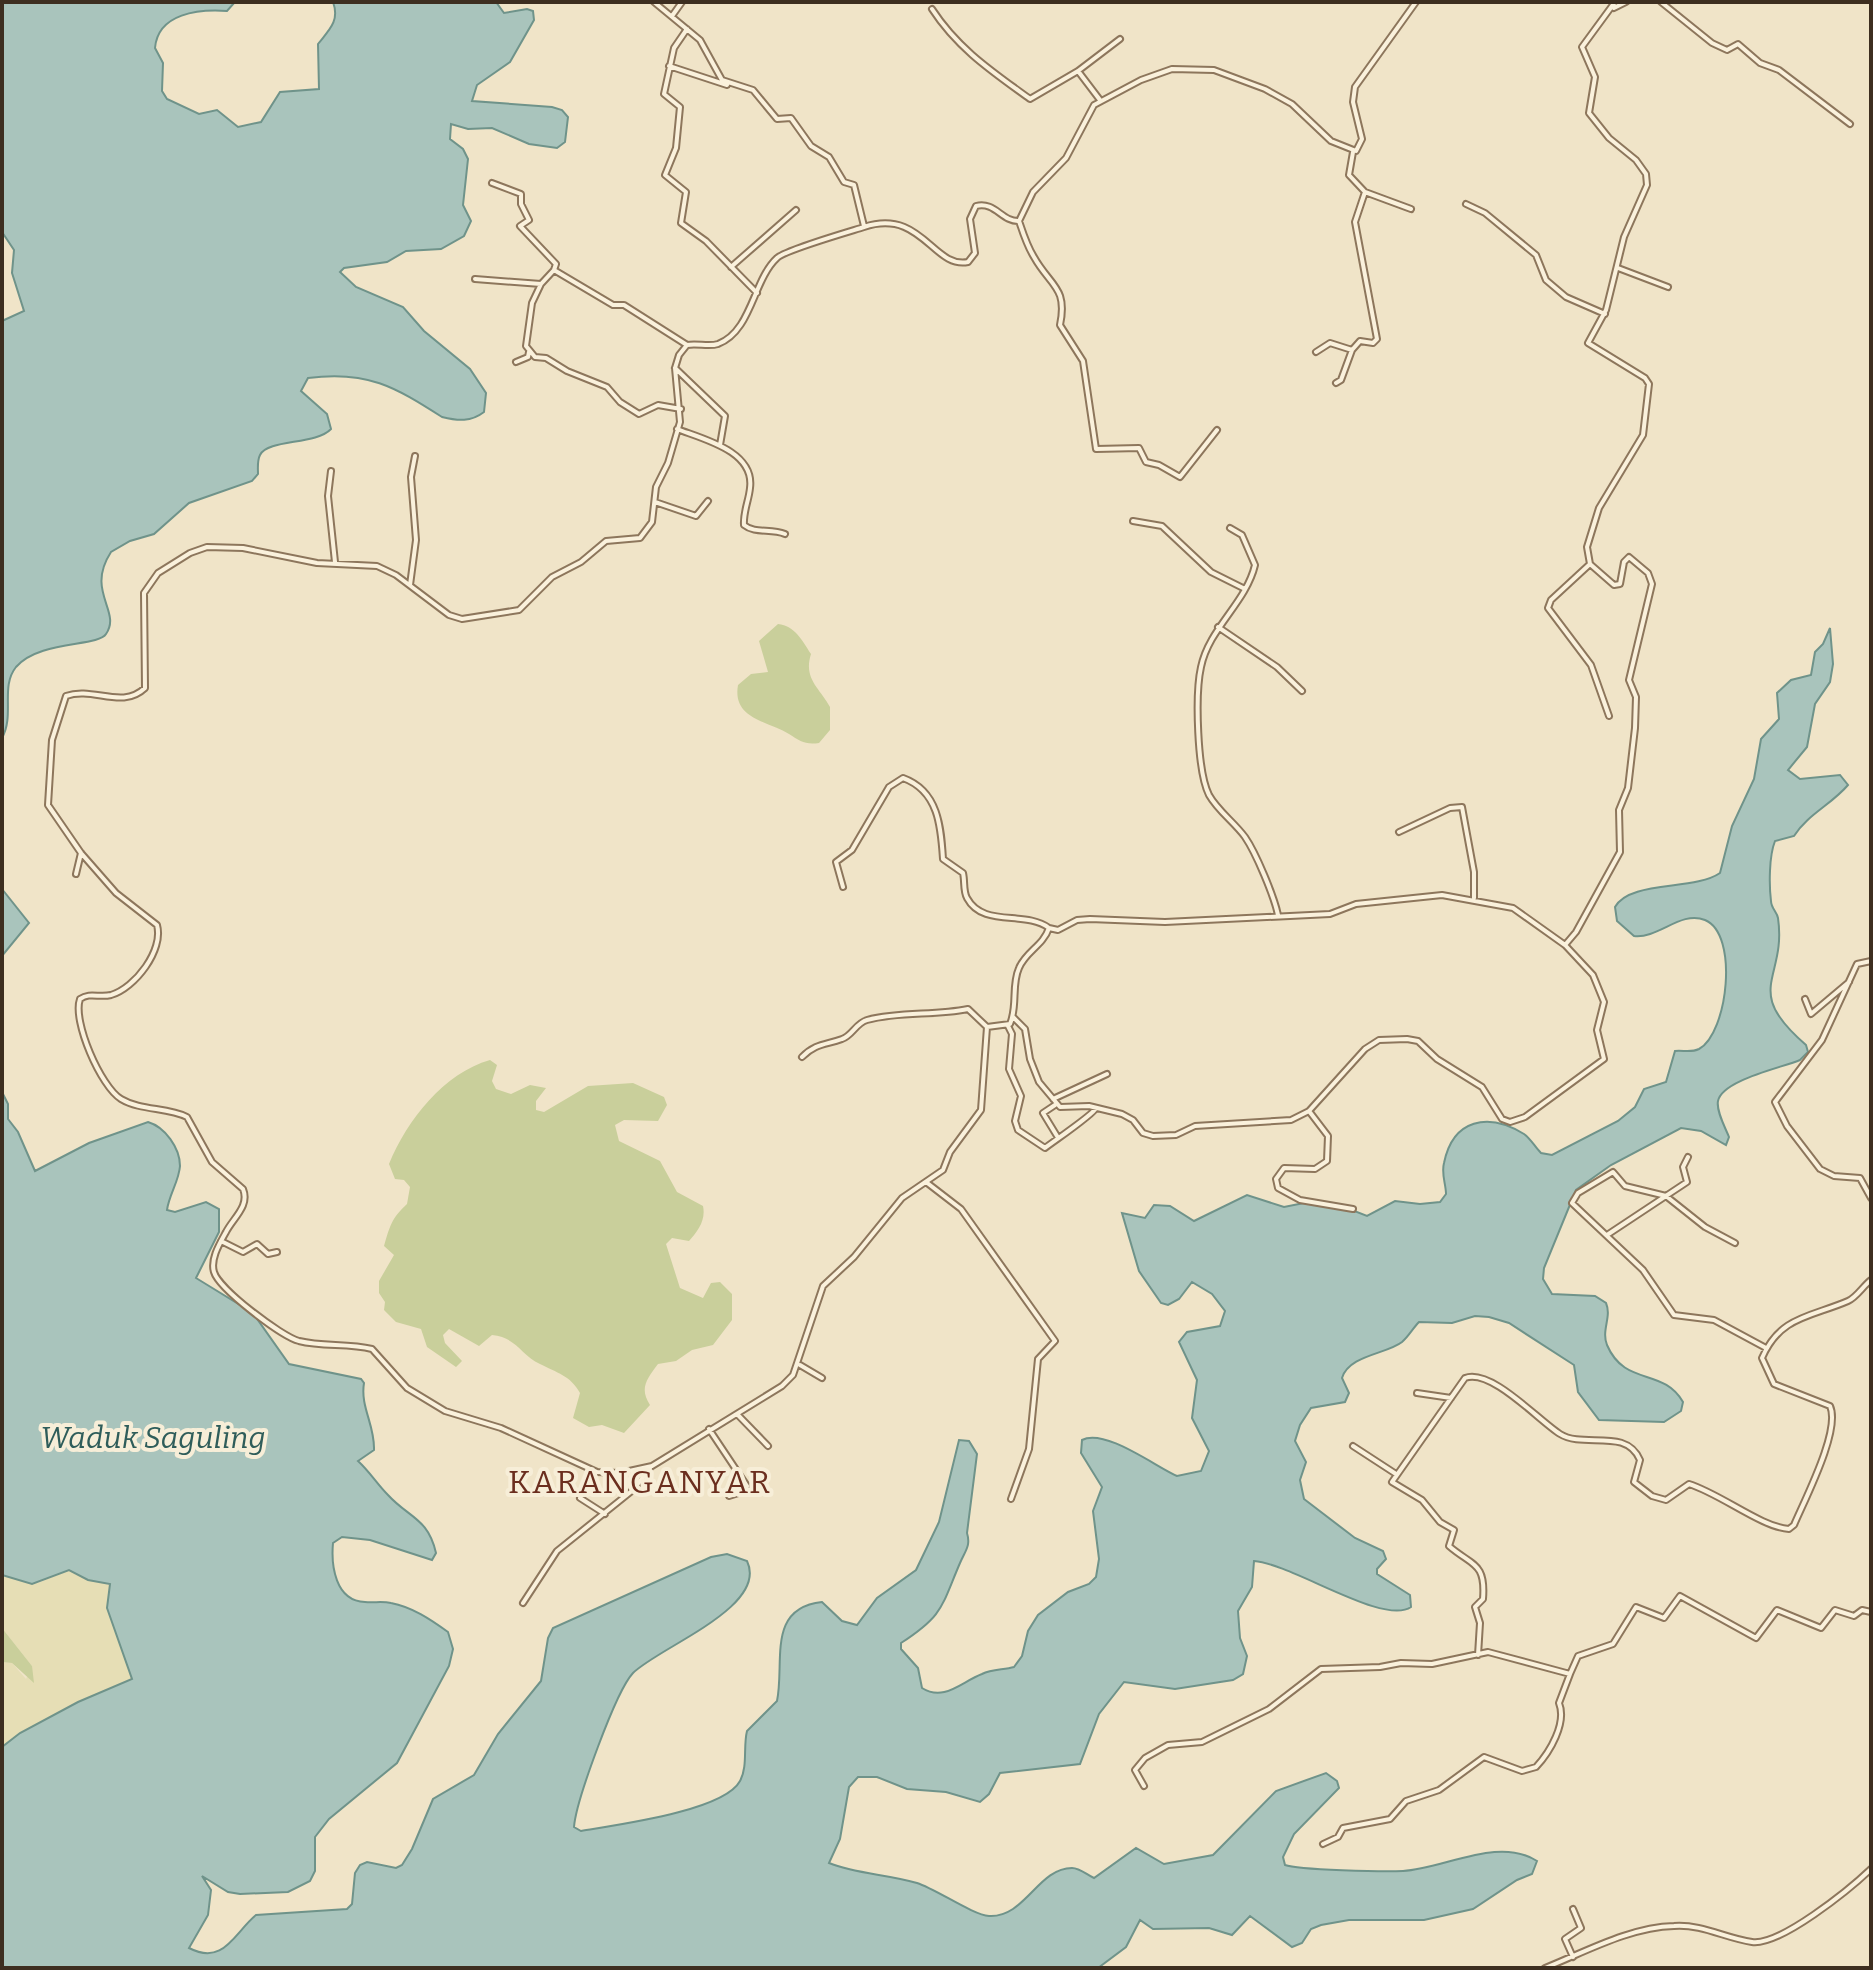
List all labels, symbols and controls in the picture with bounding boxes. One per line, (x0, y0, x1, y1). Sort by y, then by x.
water label: Waduk Saguling (40, 1420, 266, 1456)
district label: KARANGANYAR (508, 1463, 772, 1501)

